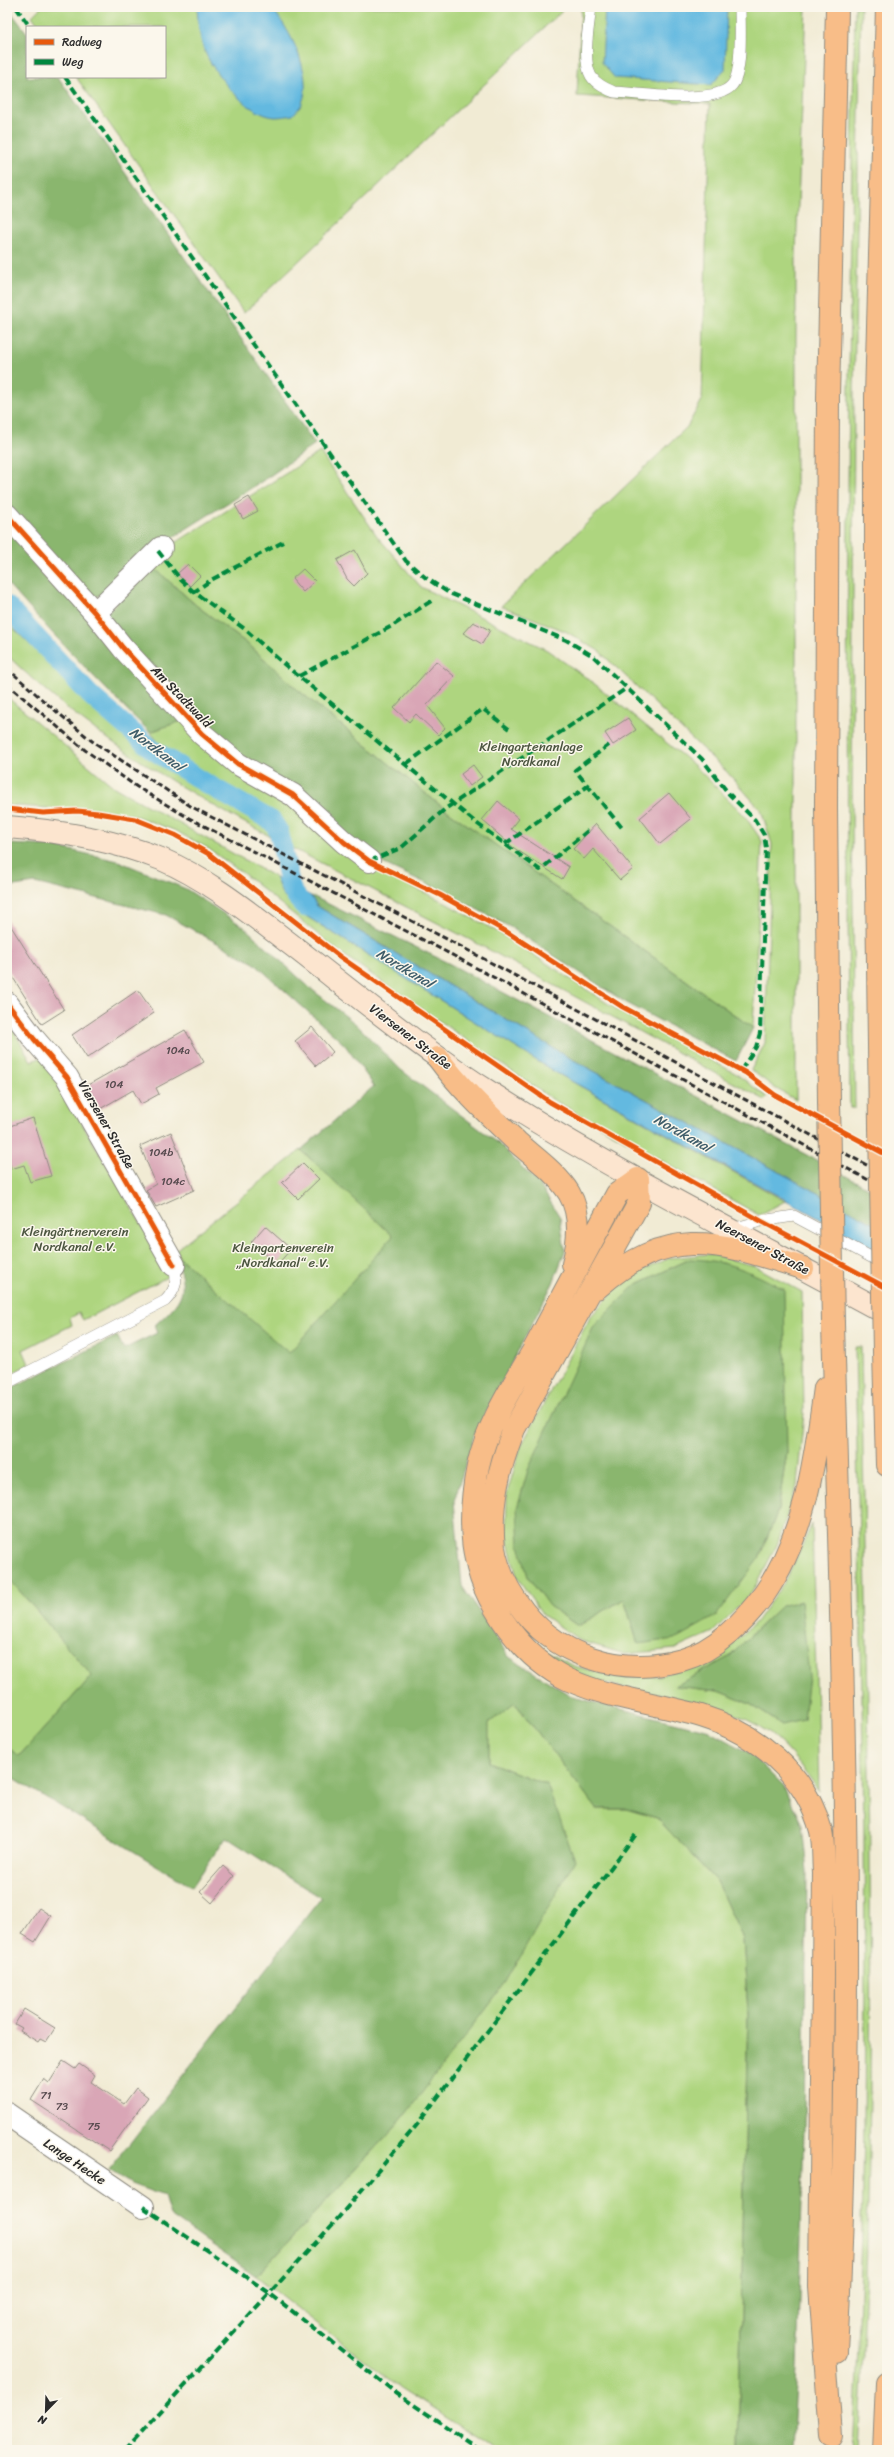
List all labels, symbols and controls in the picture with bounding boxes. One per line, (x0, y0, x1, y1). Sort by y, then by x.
legend (26, 26, 166, 78)
text: Radweg (62, 31, 102, 53)
text: Weg (62, 51, 83, 73)
street label: Am Stadtwald (145, 659, 219, 734)
water label: Nordkanal (124, 720, 192, 780)
park label: Kleingartenanlage Nordkanal (479, 735, 583, 773)
water label: Nordkanal (371, 941, 441, 997)
street label: Viersener Straße (364, 997, 457, 1075)
house number: 104a (166, 1041, 191, 1060)
house number: 104 (105, 1075, 123, 1094)
street label: Viersener Straße (72, 1076, 141, 1173)
water label: Nordkanal (649, 1107, 719, 1161)
house number: 104b (149, 1143, 173, 1162)
house number: 104c (161, 1172, 186, 1191)
street label: Neersener Straße (712, 1212, 814, 1281)
park label: Kleingärtnerverein Nordkanal e.V. (22, 1220, 128, 1258)
park label: Kleingartenverein „Nordkanal“ e.V. (232, 1236, 334, 1274)
house number: 71 (41, 2086, 52, 2105)
house number: 73 (56, 2097, 68, 2116)
house number: 75 (87, 2117, 101, 2136)
street label: Lange Hecke (39, 2132, 111, 2191)
north arrow (26, 2391, 66, 2431)
text: N (35, 2409, 50, 2430)

